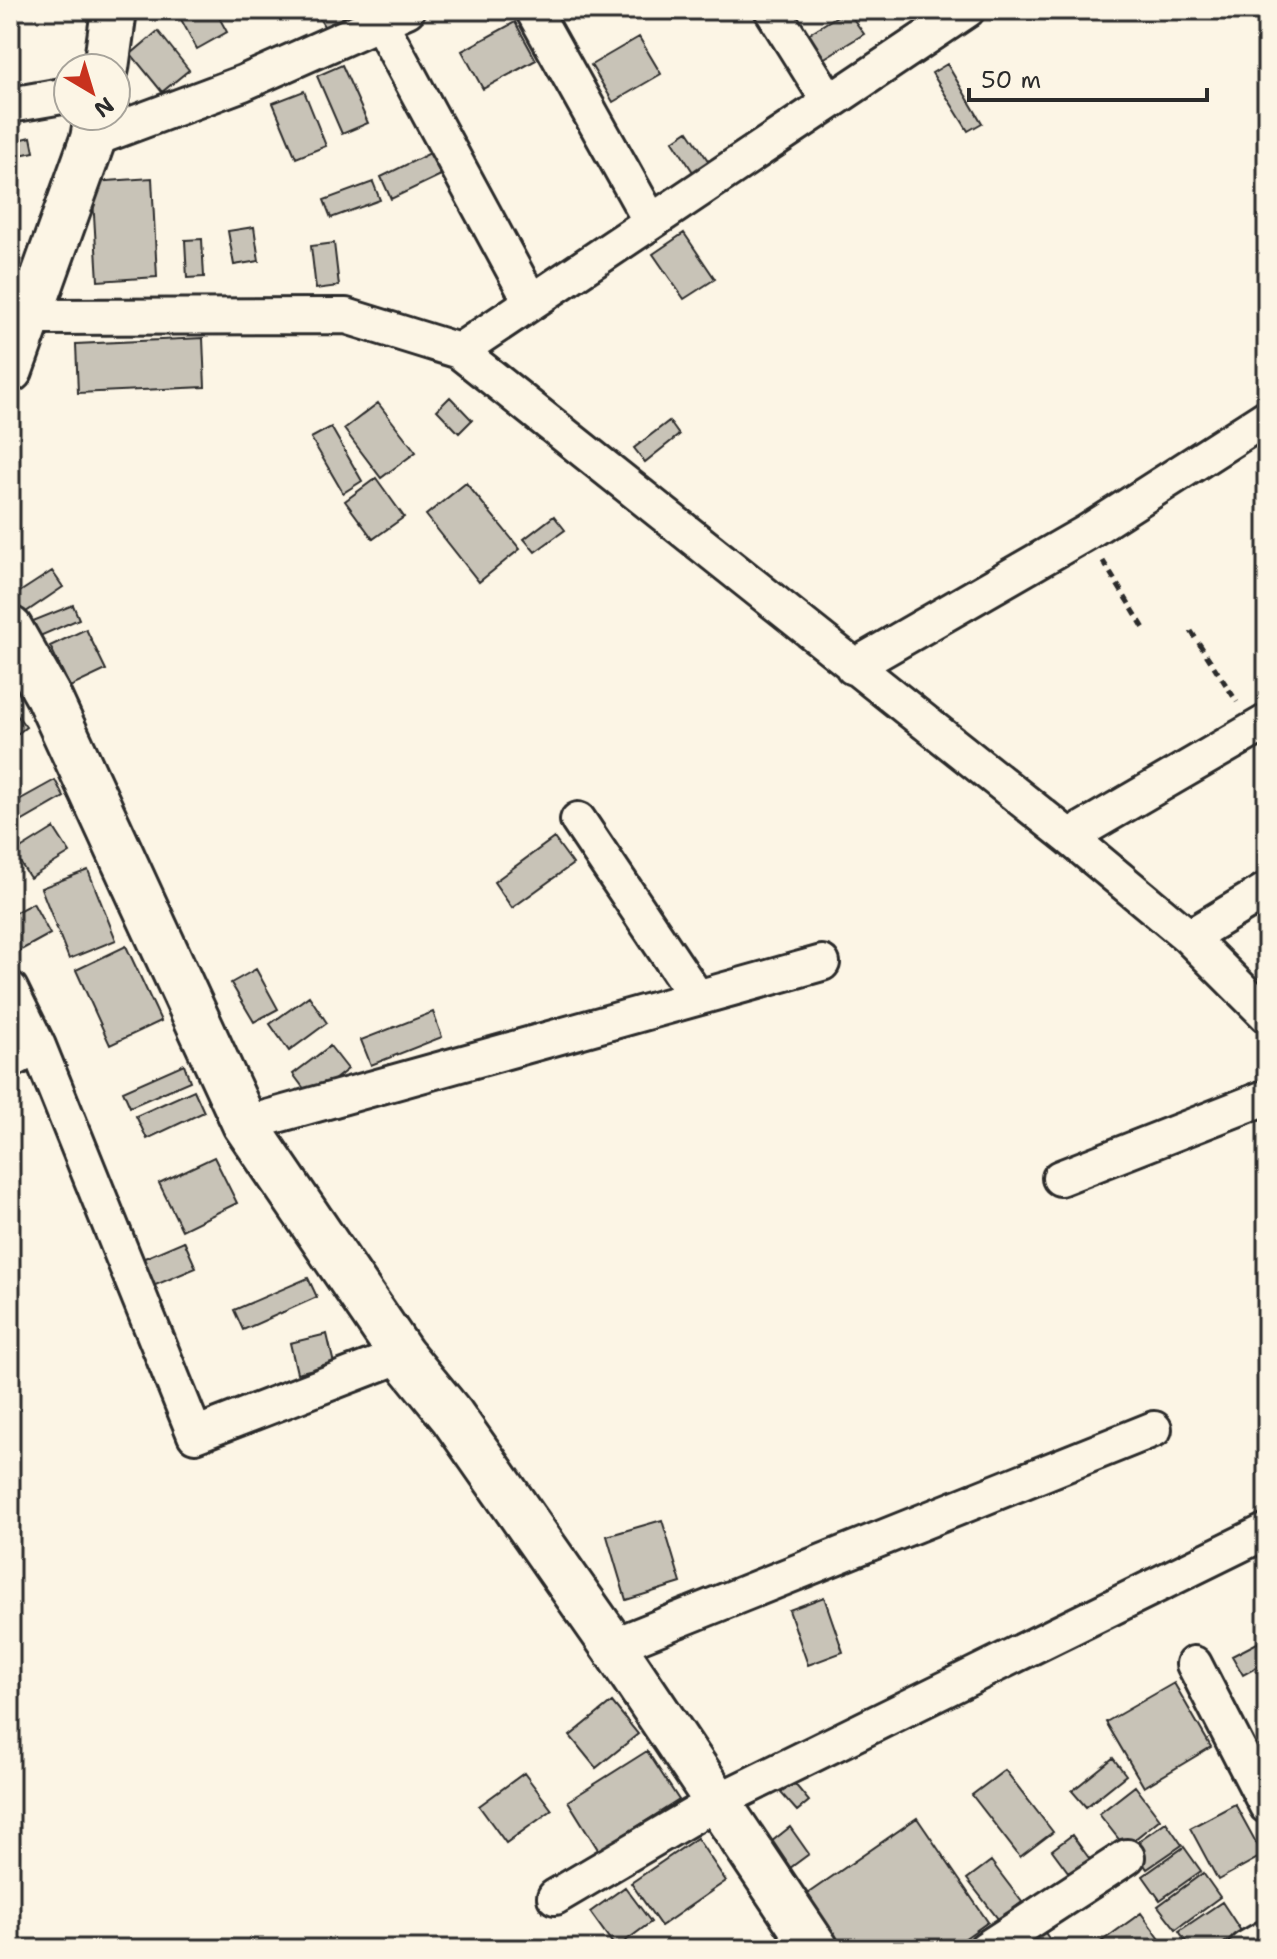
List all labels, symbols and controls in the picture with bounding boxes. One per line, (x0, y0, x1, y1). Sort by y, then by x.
north arrow (52, 52, 132, 132)
scale bar (969, 52, 1207, 102)
text: 50 m (981, 64, 1041, 96)
text: N (88, 91, 120, 124)

